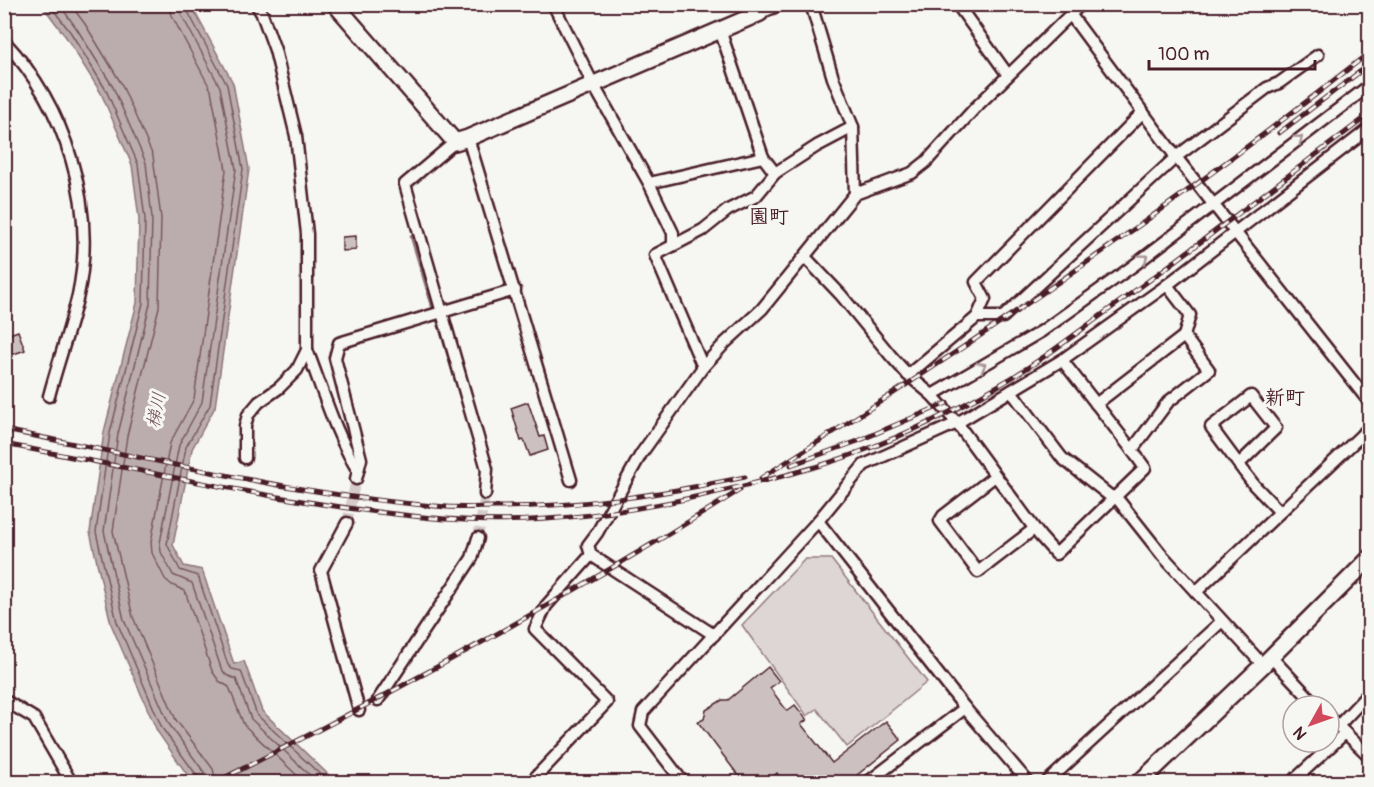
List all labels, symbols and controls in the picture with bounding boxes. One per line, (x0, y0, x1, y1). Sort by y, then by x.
scale bar (1149, 33, 1316, 71)
text: 100 m (1158, 43, 1210, 66)
one-way arrow (1292, 135, 1303, 146)
district label: 園町 (749, 204, 789, 229)
one-way arrow (1137, 254, 1148, 265)
one-way arrow (976, 362, 986, 373)
district label: 新町 (1265, 385, 1305, 410)
water label: 梯川 (141, 390, 171, 430)
north arrow (1281, 694, 1341, 754)
text: N (1289, 722, 1311, 744)

